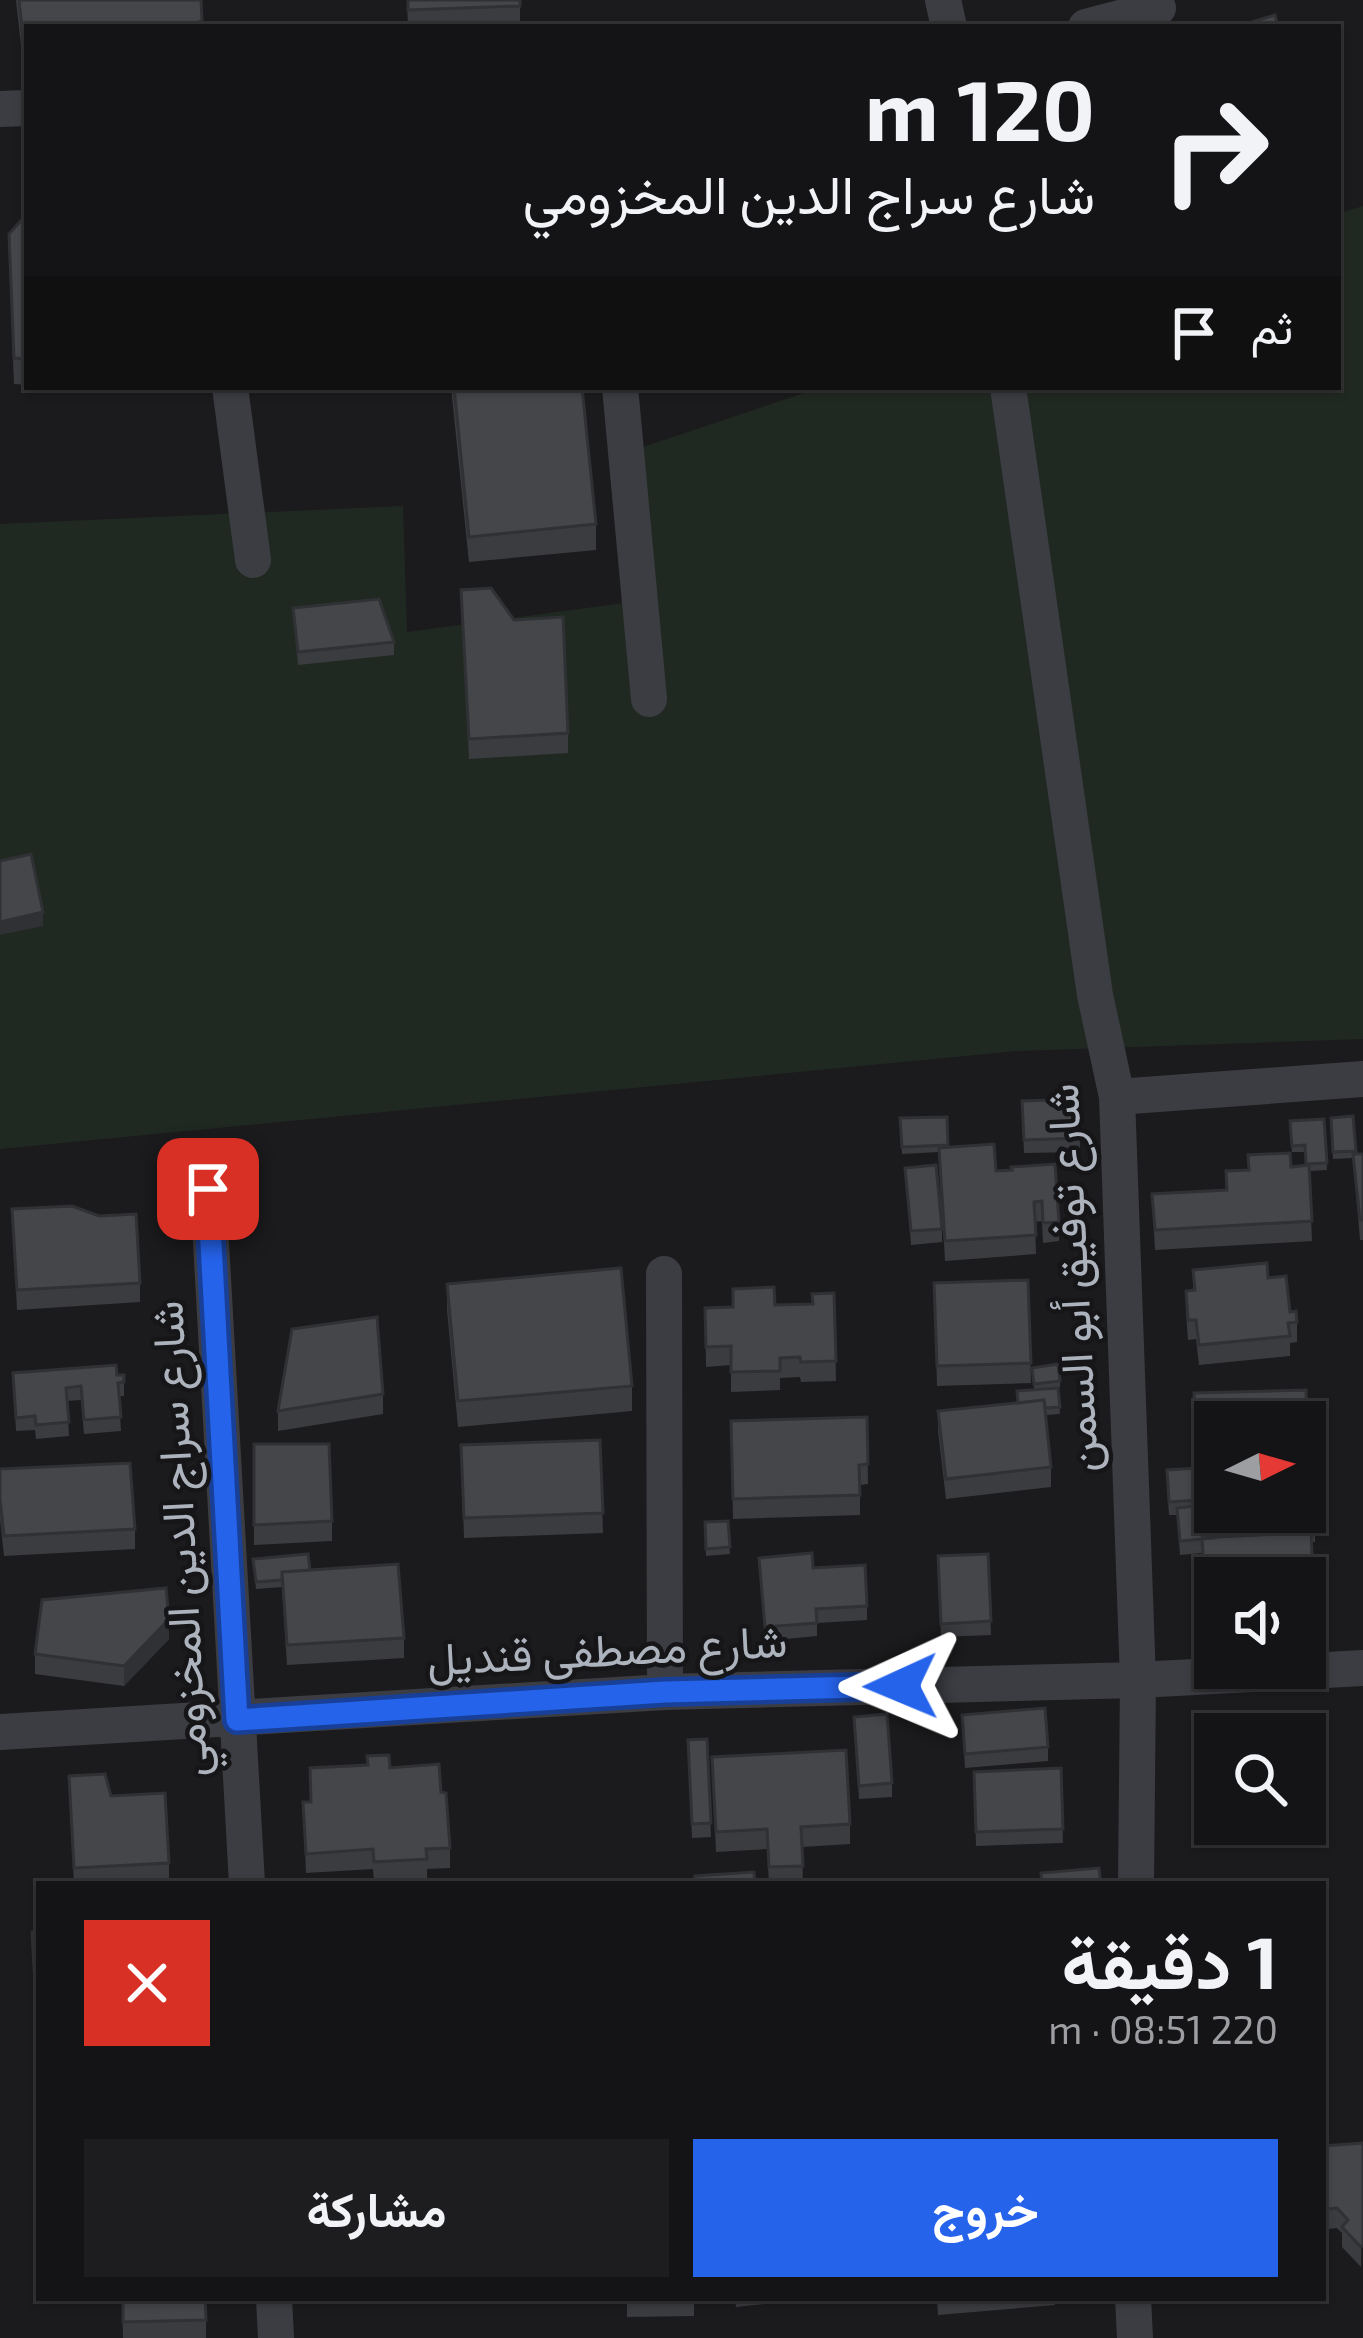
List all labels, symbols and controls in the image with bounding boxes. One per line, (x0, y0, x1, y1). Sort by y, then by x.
text: 120 m (865, 57, 1095, 158)
icon: right (1137, 72, 1293, 228)
text: شارع سراج الدين المخزومي (523, 160, 1095, 225)
text: ثم (1251, 299, 1293, 353)
icon: arrive (1161, 300, 1227, 366)
street label: شارع توفيق أبو السمن (1033, 1082, 1113, 1474)
pin (157, 1138, 259, 1240)
icon: arrive (175, 1156, 241, 1222)
street label: شارع سراج الدين المخزومي (138, 1299, 228, 1779)
north arrow (1194, 1401, 1326, 1533)
map controls (1194, 1401, 1326, 1845)
button: sound (1194, 1557, 1326, 1689)
street label: شارع مصطفى قنديل (425, 1612, 789, 1690)
position arrow (838, 1623, 964, 1749)
button: search (1194, 1713, 1326, 1845)
text: 1 دقيقة (1062, 1917, 1278, 2003)
button: close (84, 1920, 210, 2046)
text: 220 m · 08:51 (1048, 2005, 1278, 2052)
button: مشاركة (84, 2139, 669, 2277)
button: خروج (693, 2139, 1278, 2277)

